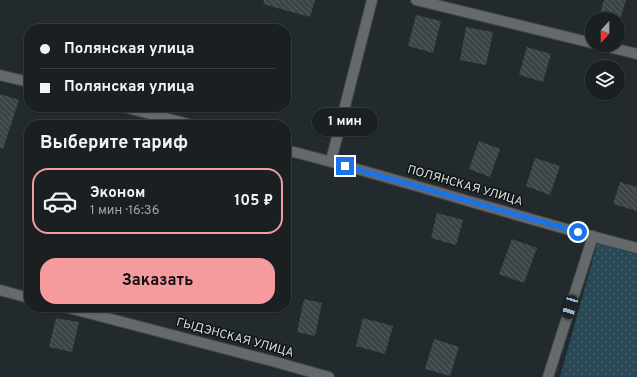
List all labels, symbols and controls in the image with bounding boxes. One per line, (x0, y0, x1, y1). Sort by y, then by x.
north arrow (585, 12, 625, 52)
map controls (585, 12, 625, 100)
text: Полянская улица (64, 40, 194, 59)
button: layers (585, 60, 625, 100)
text: Полянская улица (64, 78, 194, 97)
callout: 1 мин (312, 108, 378, 136)
text: 1 мин (328, 114, 362, 130)
text: Выберите тариф (40, 132, 188, 155)
route end (336, 157, 354, 175)
street label: ПОЛЯНСКАЯ УЛИЦА (405, 162, 525, 210)
icon: car (42, 183, 78, 219)
text: Эконом (90, 184, 145, 203)
text: 105 ₽ (234, 192, 273, 211)
text: 1 мин · 16:36 (90, 203, 159, 219)
route start (569, 223, 587, 241)
button: Заказать (40, 258, 275, 304)
car (561, 294, 579, 320)
street label: ГЫДЭНСКАЯ УЛИЦА (175, 315, 295, 361)

